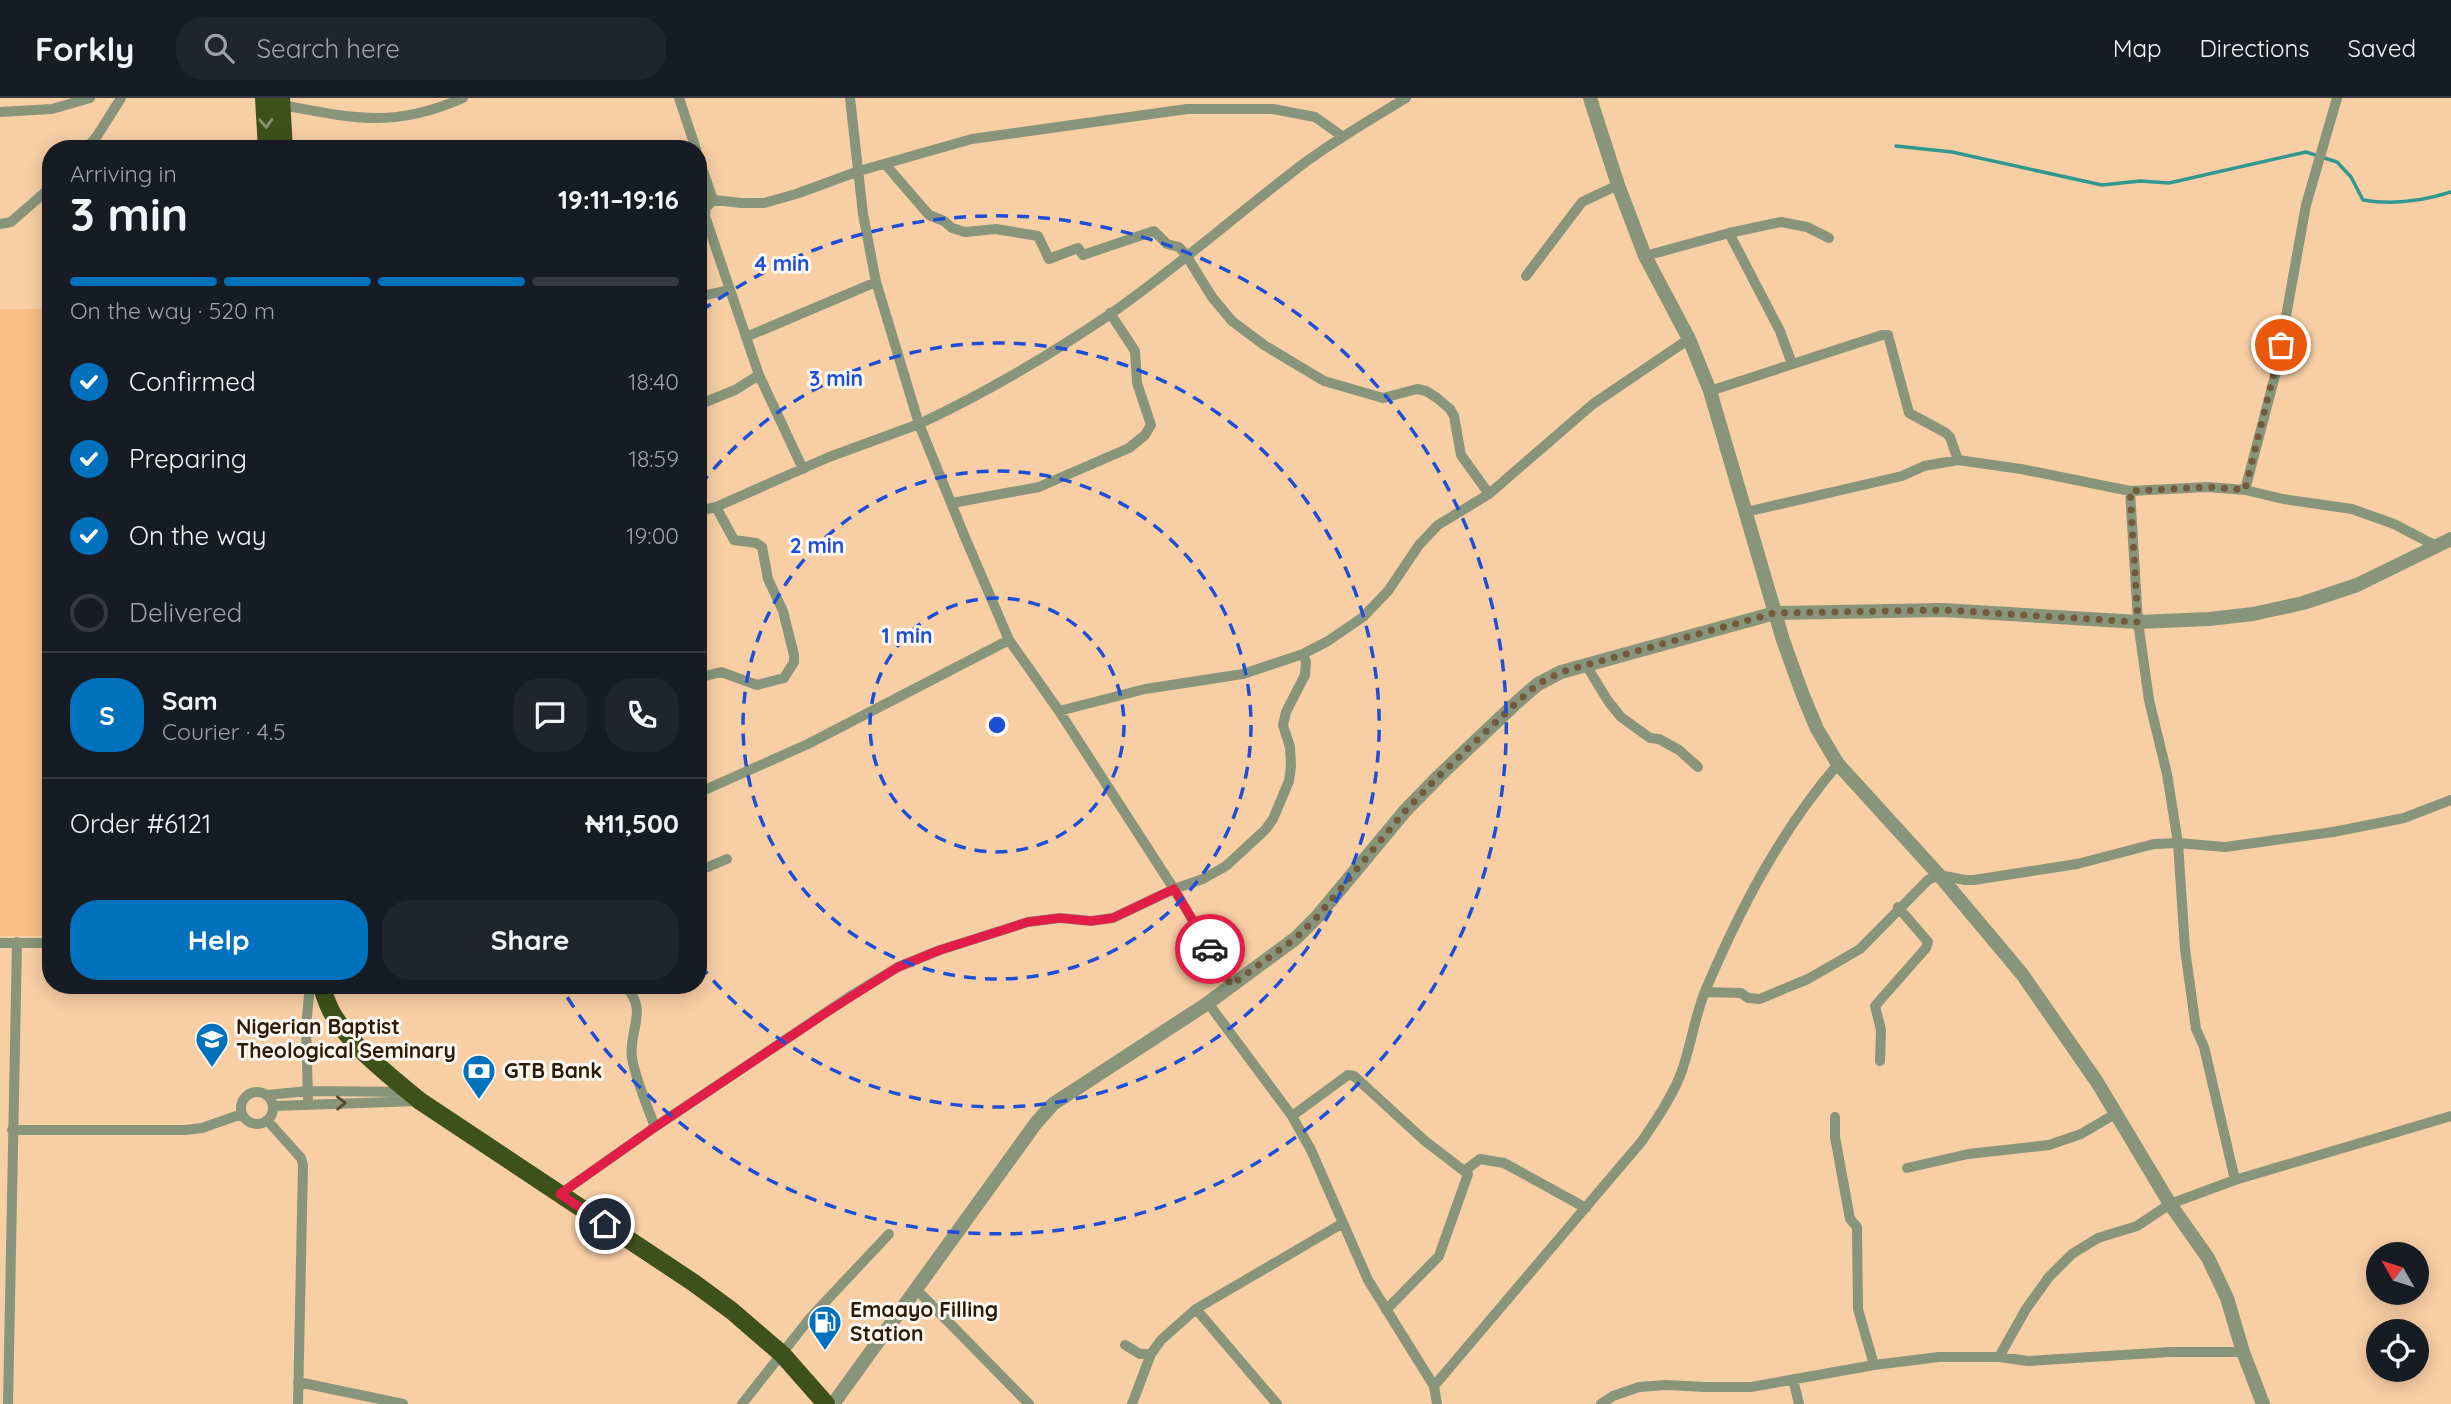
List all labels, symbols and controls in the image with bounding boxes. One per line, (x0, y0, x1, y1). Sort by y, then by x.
search box (176, 17, 666, 80)
text: Forkly (35, 28, 134, 69)
icon: search (200, 29, 238, 67)
text: Search here (256, 32, 400, 65)
text: Map (2113, 33, 2162, 63)
text: Directions (2200, 33, 2310, 63)
text: Saved (2348, 33, 2416, 63)
one-way arrow (258, 118, 273, 129)
text: Arriving in (70, 159, 177, 188)
text: 19:11–19:16 (558, 183, 679, 216)
text: 3 min (70, 185, 188, 243)
text: 4 min (754, 250, 810, 276)
text: On the way · 520 m (70, 296, 275, 325)
pin (2251, 315, 2311, 375)
icon: bag (2262, 326, 2300, 364)
icon: check (70, 363, 108, 401)
text: Confirmed (129, 365, 256, 398)
text: 3 min (809, 365, 863, 391)
text: 18:40 (628, 367, 679, 396)
icon: check (70, 440, 108, 478)
text: Preparing (129, 442, 247, 475)
text: 18:59 (628, 444, 679, 473)
icon: check (70, 517, 108, 555)
text: On the way (129, 519, 267, 552)
text: 19:00 (626, 521, 679, 550)
text: 2 min (790, 532, 844, 558)
text: Delivered (129, 596, 242, 629)
text: 1 min (882, 622, 932, 648)
button: chat (513, 678, 587, 752)
button: phone (605, 678, 679, 752)
text: Sam (162, 684, 218, 717)
text: S (99, 699, 115, 732)
centre of rings (985, 713, 1009, 737)
text: Courier · 4.5 (162, 717, 286, 746)
text: Order #6121 (70, 807, 211, 840)
text: ₦11,500 (586, 807, 679, 840)
button: Help (70, 900, 368, 980)
button: Share (382, 900, 679, 980)
courier (1175, 914, 1245, 984)
icon: car (1191, 930, 1229, 968)
place label: Nigerian Baptist Theological Seminary (236, 1013, 456, 1063)
school or university icon: Nigerian Baptist Theological Seminary (193, 1020, 231, 1069)
bank icon: GTB Bank (460, 1052, 498, 1101)
place label: GTB Bank (504, 1057, 602, 1083)
one-way arrow (336, 1095, 347, 1110)
pin (575, 1194, 635, 1254)
icon: home (586, 1205, 624, 1243)
north arrow (2366, 1242, 2429, 1306)
map controls (2366, 1242, 2429, 1382)
place label: Emaayo Filling Station (850, 1296, 998, 1346)
fuel station icon: Emaayo Filling Station (806, 1303, 844, 1352)
button: locate (2366, 1319, 2429, 1382)

